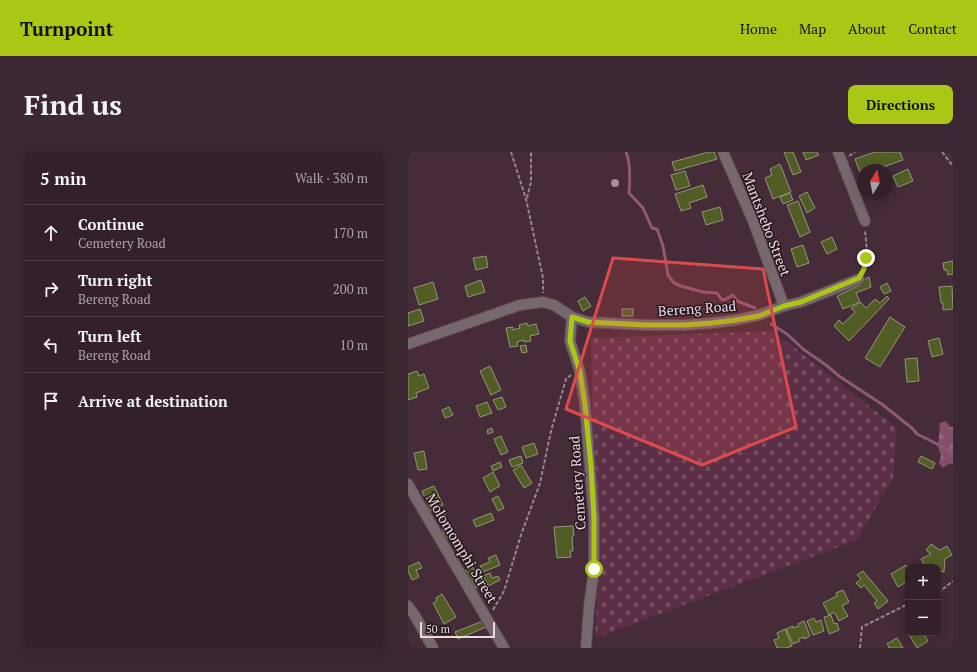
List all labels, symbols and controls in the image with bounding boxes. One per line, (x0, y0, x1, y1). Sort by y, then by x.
text: Turnpoint (20, 16, 113, 41)
text: Home (740, 19, 777, 38)
text: Map (799, 19, 826, 38)
text: About (848, 19, 886, 38)
text: Contact (908, 19, 957, 38)
button: Directions (848, 85, 953, 124)
text: Find us (24, 86, 122, 123)
north arrow (857, 164, 893, 200)
text: 5 min (40, 167, 87, 190)
text: Walk · 380 m (295, 169, 368, 187)
street label: Mantshebo Street (738, 169, 796, 280)
text: Continue (78, 214, 144, 234)
icon: ahead (40, 222, 62, 244)
text: 170 m (333, 224, 368, 242)
text: Cemetery Road (78, 234, 166, 252)
route end (857, 249, 875, 267)
text: Turn right (78, 270, 153, 290)
icon: right (40, 278, 62, 300)
text: 200 m (333, 280, 368, 298)
text: Bereng Road (78, 290, 151, 308)
street label: Bereng Road (657, 296, 737, 320)
text: Turn left (78, 326, 142, 346)
icon: left (40, 334, 62, 356)
text: 10 m (340, 336, 368, 354)
text: Bereng Road (78, 346, 151, 364)
icon: arrive (40, 390, 62, 412)
text: Arrive at destination (78, 391, 228, 411)
street label: Cemetery Road (564, 435, 590, 531)
street label: Molomomphi Street (422, 490, 503, 607)
route start (585, 560, 603, 578)
map controls (905, 564, 941, 636)
button: + (905, 564, 941, 600)
button: − (905, 600, 941, 636)
scale bar (420, 620, 495, 639)
text: 50 m (426, 622, 450, 636)

